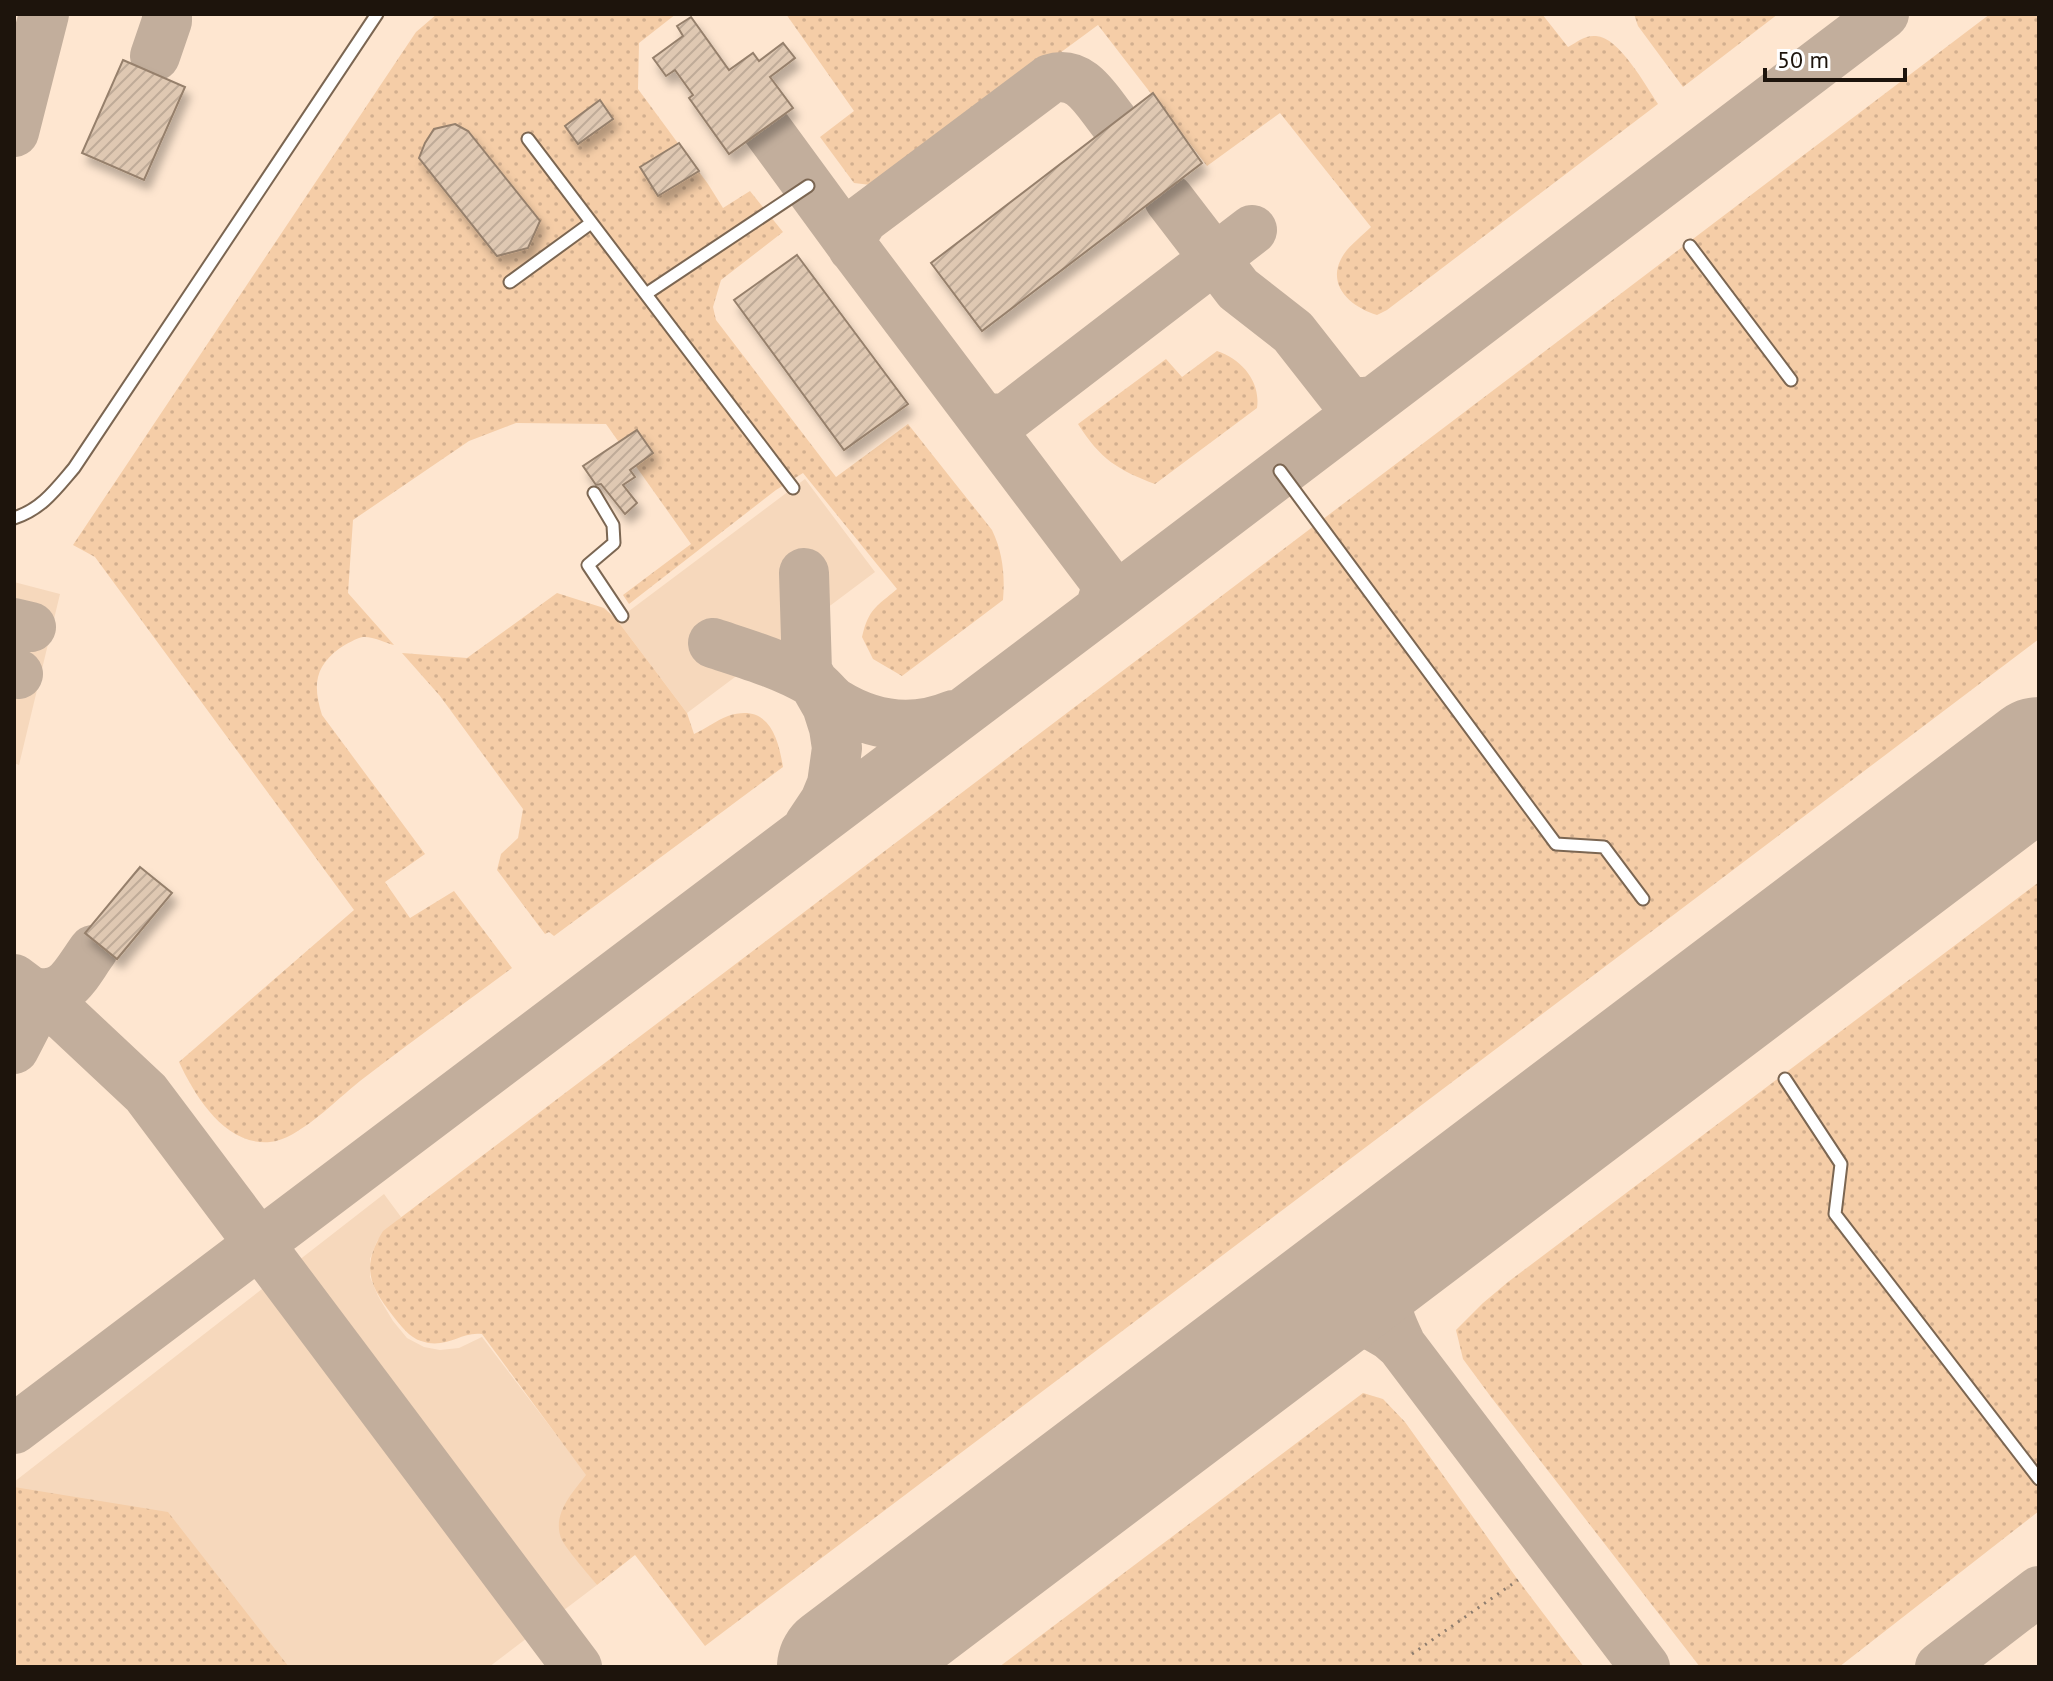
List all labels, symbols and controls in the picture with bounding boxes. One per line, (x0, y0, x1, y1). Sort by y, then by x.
scale bar (1765, 32, 1905, 82)
text: 50 m (1777, 44, 1829, 75)

